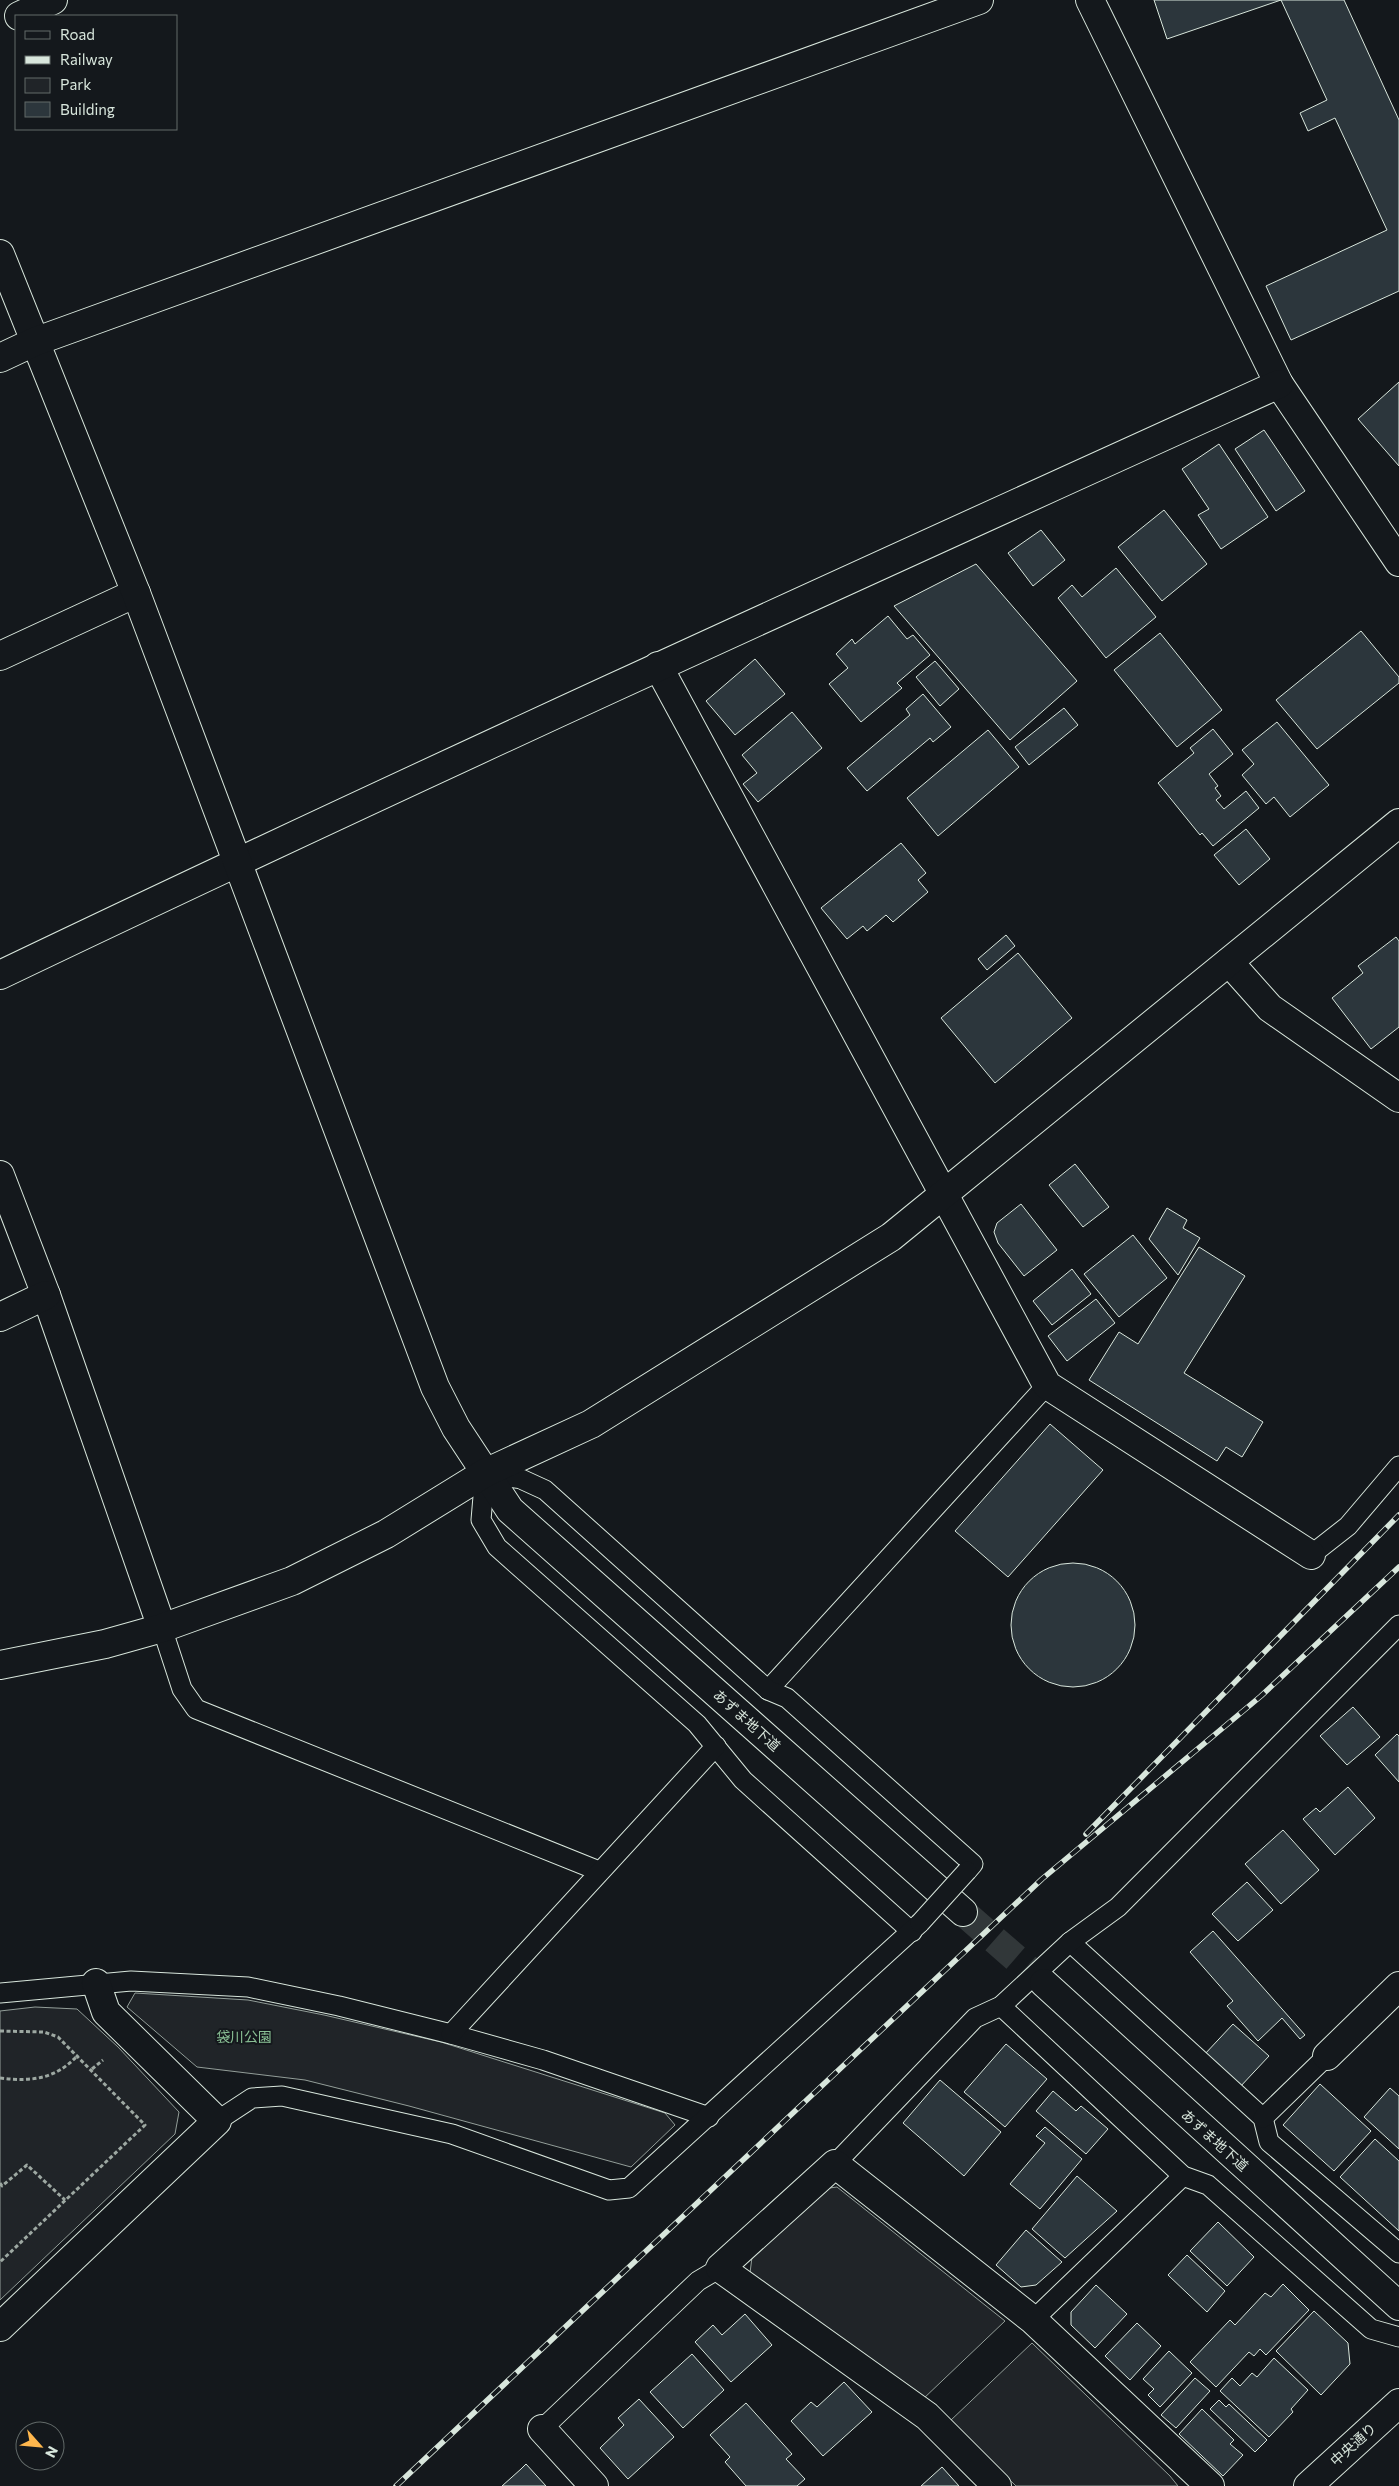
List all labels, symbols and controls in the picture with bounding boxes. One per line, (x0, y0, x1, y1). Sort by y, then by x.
legend (15, 15, 178, 130)
text: Road (60, 25, 95, 43)
text: Railway (60, 50, 113, 68)
text: Park (60, 75, 91, 93)
text: Building (60, 100, 115, 118)
street label: あずま地下道 (710, 1686, 784, 1754)
park label: 袋川公園 (216, 2028, 272, 2045)
street label: あずま地下道 (1178, 2106, 1252, 2174)
street label: 中央通り (1327, 2419, 1379, 2469)
north arrow (15, 2421, 65, 2471)
text: N (42, 2444, 62, 2461)

